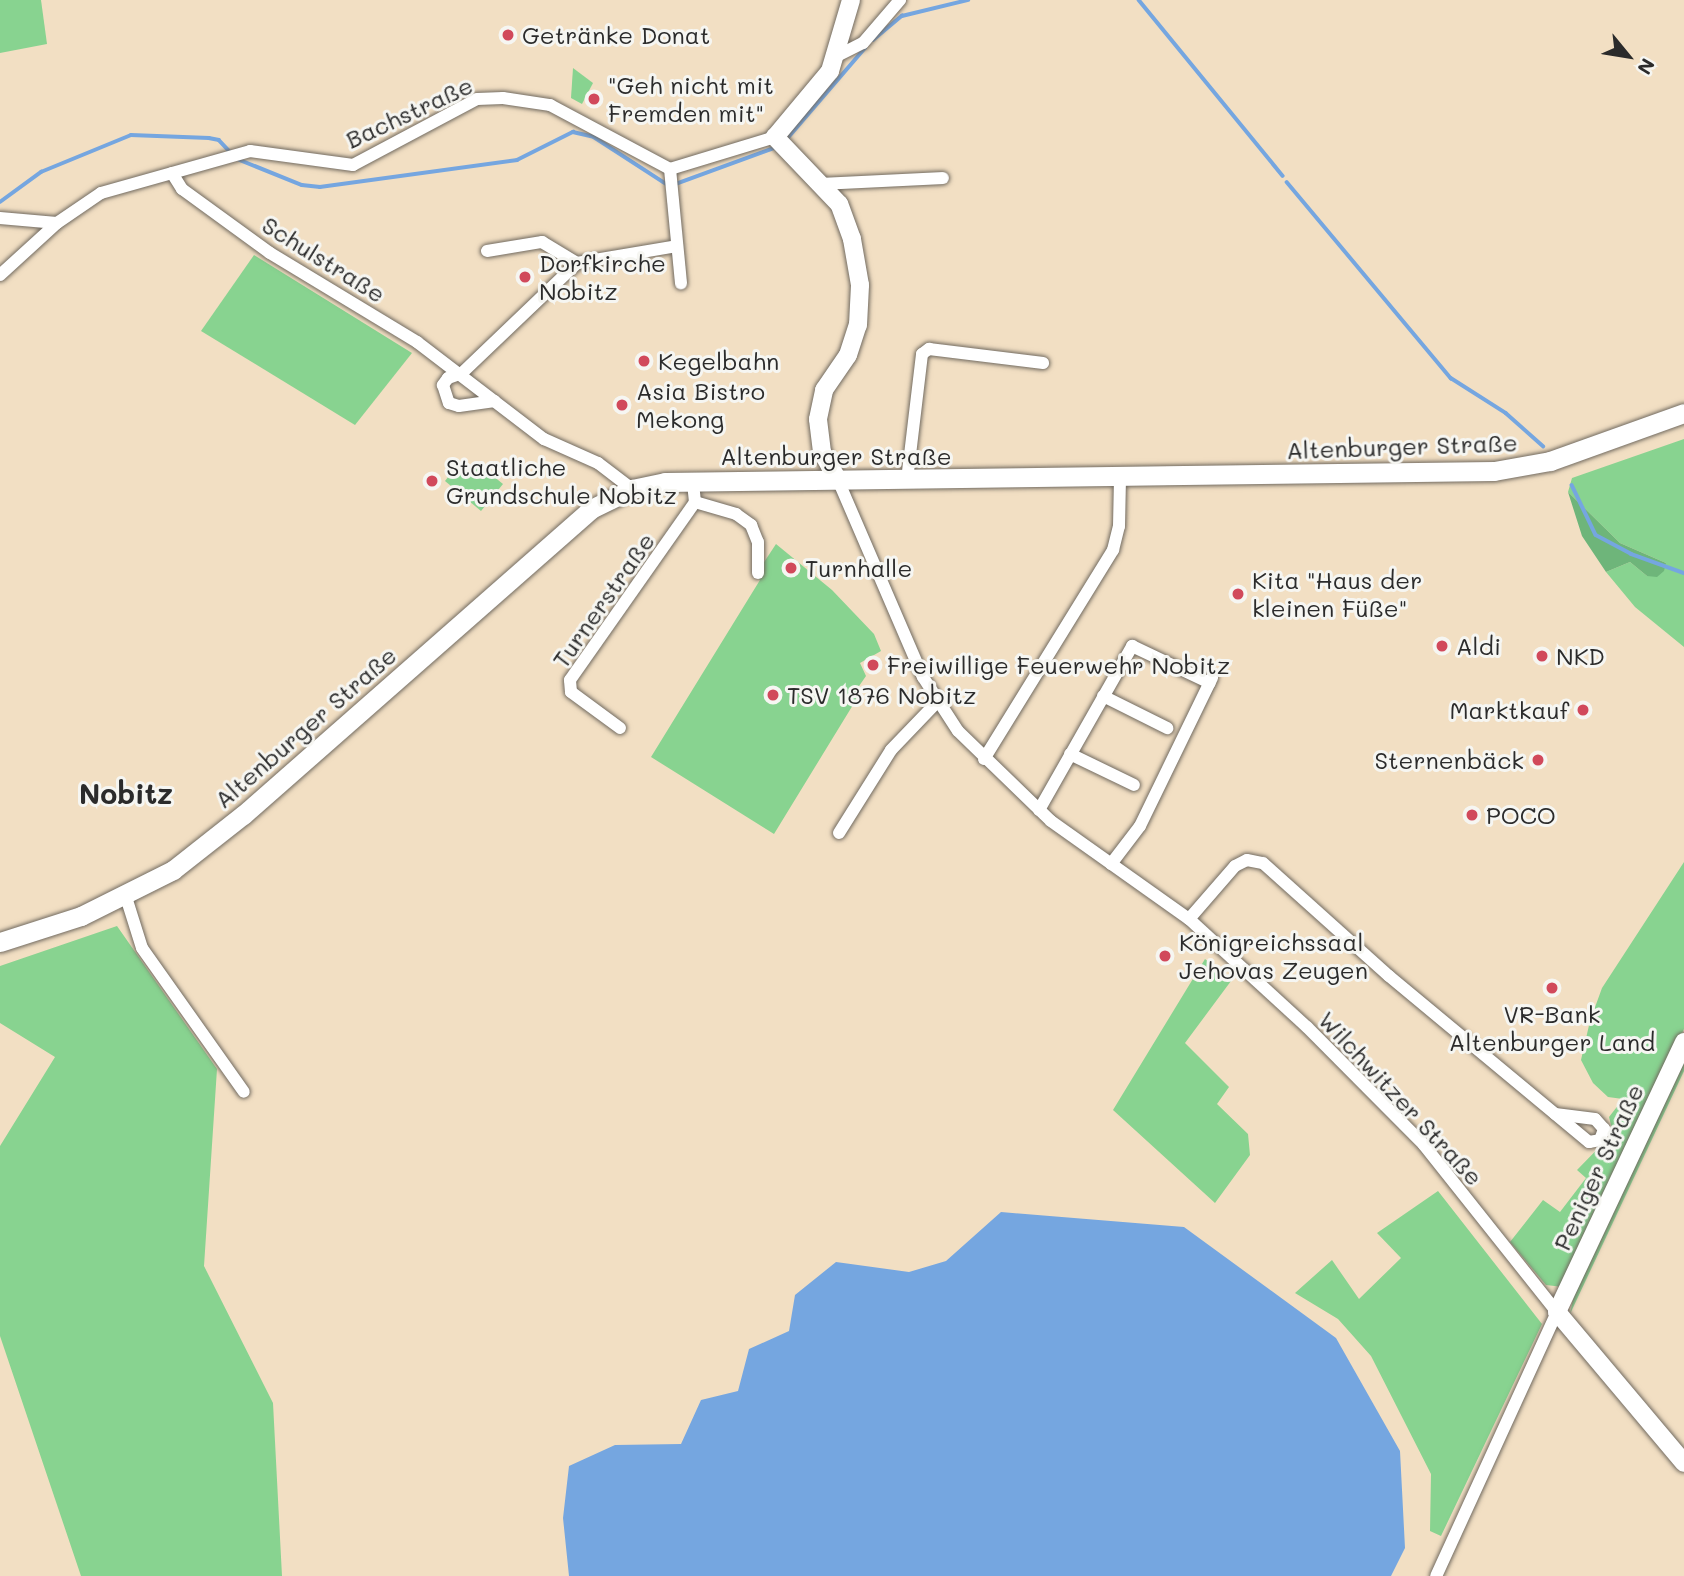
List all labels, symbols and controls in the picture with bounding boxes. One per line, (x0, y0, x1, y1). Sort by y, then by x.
place label: Getränke Donat (522, 21, 710, 49)
north arrow (1593, 21, 1663, 91)
marker: Getränke Donat (500, 27, 516, 43)
text: N (1632, 54, 1661, 79)
street label: Bachstraße (341, 70, 477, 154)
place label: "Geh nicht mit Fremden mit" (608, 71, 774, 127)
marker: "Geh nicht mit Fremden mit" (586, 91, 602, 107)
street label: Schulstraße (257, 210, 391, 308)
place label: Dorfkirche Nobitz (539, 249, 666, 305)
marker: Dorfkirche Nobitz (517, 269, 533, 285)
place label: Kegelbahn (658, 347, 779, 375)
marker: Kegelbahn (636, 353, 652, 369)
place label: Asia Bistro Mekong (636, 377, 765, 433)
marker: Asia Bistro Mekong (614, 397, 630, 413)
street label: Altenburger Straße (1286, 428, 1518, 464)
street label: Altenburger Straße (720, 442, 952, 470)
place label: Staatliche Grundschule Nobitz (446, 453, 677, 509)
marker: Staatliche Grundschule Nobitz (424, 473, 440, 489)
street label: Turnerstraße (546, 527, 660, 673)
place label: Turnhalle (805, 554, 912, 582)
marker: Turnhalle (783, 560, 799, 576)
place label: Kita "Haus der kleinen Füße" (1252, 566, 1422, 622)
marker: Kita "Haus der kleinen Füße" (1230, 586, 1246, 602)
place label: Aldi (1456, 632, 1501, 660)
marker: Aldi (1434, 638, 1450, 654)
street label: Altenburger Straße (208, 640, 402, 814)
place label: NKD (1556, 642, 1605, 670)
marker: NKD (1534, 648, 1550, 664)
place label: Freiwillige Feuerwehr Nobitz (887, 651, 1230, 679)
marker: Freiwillige Feuerwehr Nobitz (865, 657, 881, 673)
place label: TSV 1876 Nobitz (787, 681, 976, 709)
marker: TSV 1876 Nobitz (765, 687, 781, 703)
place label: Marktkauf (1449, 696, 1569, 724)
marker: Marktkauf (1575, 702, 1591, 718)
place label: Sternenbäck (1374, 746, 1524, 774)
marker: Sternenbäck (1530, 752, 1546, 768)
district label: Nobitz (79, 776, 173, 810)
place label: POCO (1486, 801, 1556, 829)
marker: POCO (1464, 807, 1480, 823)
place label: Königreichssaal Jehovas Zeugen (1179, 928, 1368, 984)
marker: Königreichssaal Jehovas Zeugen (1157, 948, 1173, 964)
marker: VR-Bank Altenburger Land (1544, 980, 1560, 996)
place label: VR-Bank Altenburger Land (1449, 1000, 1655, 1056)
street label: Wilchwitzer Straße (1313, 1005, 1489, 1191)
street label: Peniger Straße (1547, 1079, 1649, 1255)

